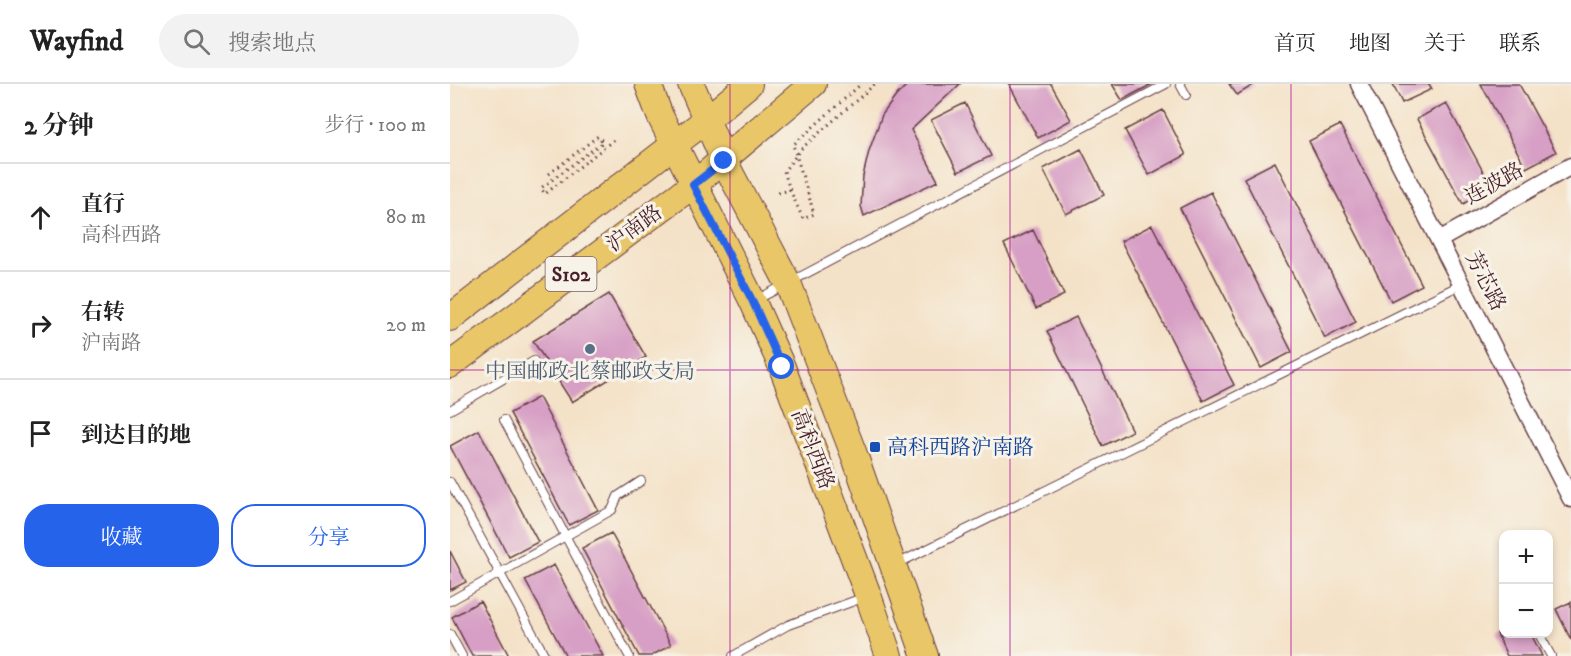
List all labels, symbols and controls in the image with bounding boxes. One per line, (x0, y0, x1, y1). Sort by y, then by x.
search box (159, 14, 579, 68)
text: Wayfind (30, 24, 123, 59)
icon: search (180, 25, 213, 58)
text: 搜索地点 (228, 30, 316, 57)
text: 首页 (1274, 31, 1316, 57)
text: 地图 (1349, 31, 1391, 57)
text: 关于 (1424, 31, 1466, 57)
text: 联系 (1499, 31, 1541, 57)
text: 2 分钟 (24, 110, 94, 143)
text: 步行 · 100 m (324, 113, 426, 138)
route end (710, 147, 736, 173)
street label: 连波路 (1461, 157, 1528, 211)
text: 直行 (81, 191, 125, 218)
street label: 沪南路 (601, 200, 668, 258)
icon: ahead (24, 201, 57, 234)
text: 80 m (386, 205, 426, 230)
text: 高科西路 (81, 223, 161, 248)
street label: 芳芯路 (1459, 247, 1511, 315)
road number: S102 (546, 257, 596, 291)
text: 右转 (81, 299, 125, 326)
icon: right (24, 309, 57, 342)
text: 20 m (386, 313, 426, 338)
text: 沪南路 (81, 331, 141, 356)
marker: 中国邮政北蔡邮政支局 (583, 342, 597, 356)
route start (768, 353, 794, 379)
place label: 中国邮政北蔡邮政支局 (485, 359, 695, 385)
street label: 高科西路 (785, 405, 839, 493)
icon: arrive (24, 417, 57, 450)
text: 到达目的地 (81, 422, 191, 449)
place label: 高科西路沪南路 (887, 435, 1034, 461)
marker: 高科西路沪南路 (868, 440, 882, 454)
button: 收藏 (24, 504, 219, 567)
button: 分享 (231, 504, 426, 567)
map controls (1499, 530, 1553, 638)
button: + (1499, 530, 1553, 584)
button: − (1499, 584, 1553, 638)

